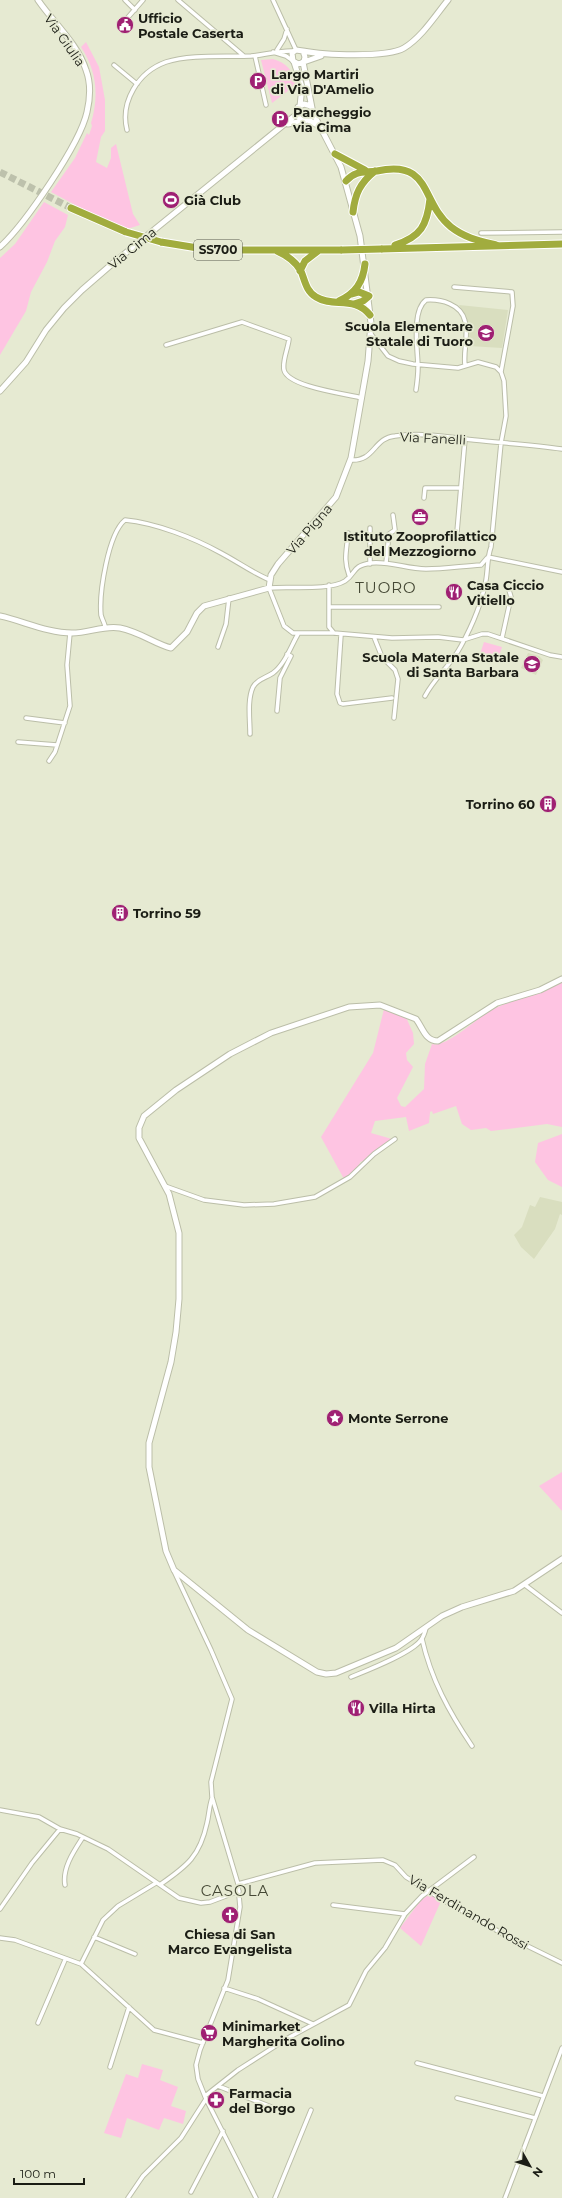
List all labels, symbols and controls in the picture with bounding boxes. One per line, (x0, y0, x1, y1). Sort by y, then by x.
place label: Ufficio Postale Caserta (138, 10, 244, 41)
street label: Via Giulia (41, 11, 89, 69)
public building icon: Ufficio Postale Caserta (115, 15, 135, 35)
place label: Largo Martiri di Via D'Amelio (271, 66, 374, 97)
parking icon: Largo Martiri di Via D'Amelio (248, 71, 268, 91)
place label: Parcheggio via Cima (292, 104, 372, 135)
parking icon: Parcheggio via Cima (270, 109, 290, 129)
sports icon: Già Club (161, 190, 181, 210)
place label: Già Club (184, 192, 241, 208)
street label: Via Cima (105, 224, 159, 272)
road number: SS700 (194, 240, 242, 260)
place label: Scuola Elementare Statale di Tuoro (345, 318, 473, 349)
school or university icon: Scuola Elementare Statale di Tuoro (476, 323, 496, 343)
street label: Via Fanelli (400, 428, 466, 448)
street label: Via Pigna (283, 500, 335, 558)
office icon: Istituto Zooprofilattico del Mezzogiorno (410, 507, 430, 527)
place label: Istituto Zooprofilattico del Mezzogiorno (343, 528, 497, 559)
place label: Casa Ciccio Vitiello (466, 577, 544, 608)
district label: TUORO (355, 578, 417, 597)
restaurant icon: Casa Ciccio Vitiello (444, 582, 464, 602)
place label: Scuola Materna Statale di Santa Barbara (362, 649, 519, 680)
school or university icon: Scuola Materna Statale di Santa Barbara (522, 654, 542, 674)
building icon: Torrino 60 (538, 794, 558, 814)
place label: Torrino 60 (466, 796, 535, 812)
building icon: Torrino 59 (110, 903, 130, 923)
place label: Torrino 59 (133, 905, 201, 921)
place icon: Monte Serrone (325, 1408, 345, 1428)
place label: Monte Serrone (348, 1410, 449, 1426)
restaurant icon: Villa Hirta (346, 1698, 366, 1718)
place label: Villa Hirta (368, 1700, 436, 1716)
street label: Via Ferdinando Rossi (406, 1871, 532, 1953)
district label: CASOLA (201, 1881, 269, 1900)
church icon: Chiesa di San Marco Evangelista (220, 1905, 240, 1925)
place label: Chiesa di San Marco Evangelista (168, 1926, 292, 1957)
place label: Minimarket Margherita Golino (222, 2018, 345, 2049)
supermarket icon: Minimarket Margherita Golino (199, 2023, 219, 2043)
place label: Farmacia del Borgo (229, 2085, 296, 2116)
pharmacy icon: Farmacia del Borgo (206, 2090, 226, 2110)
north arrow (510, 2146, 550, 2186)
scale bar (14, 2160, 84, 2186)
text: N (530, 2164, 546, 2180)
text: 100 m (20, 2166, 56, 2181)

